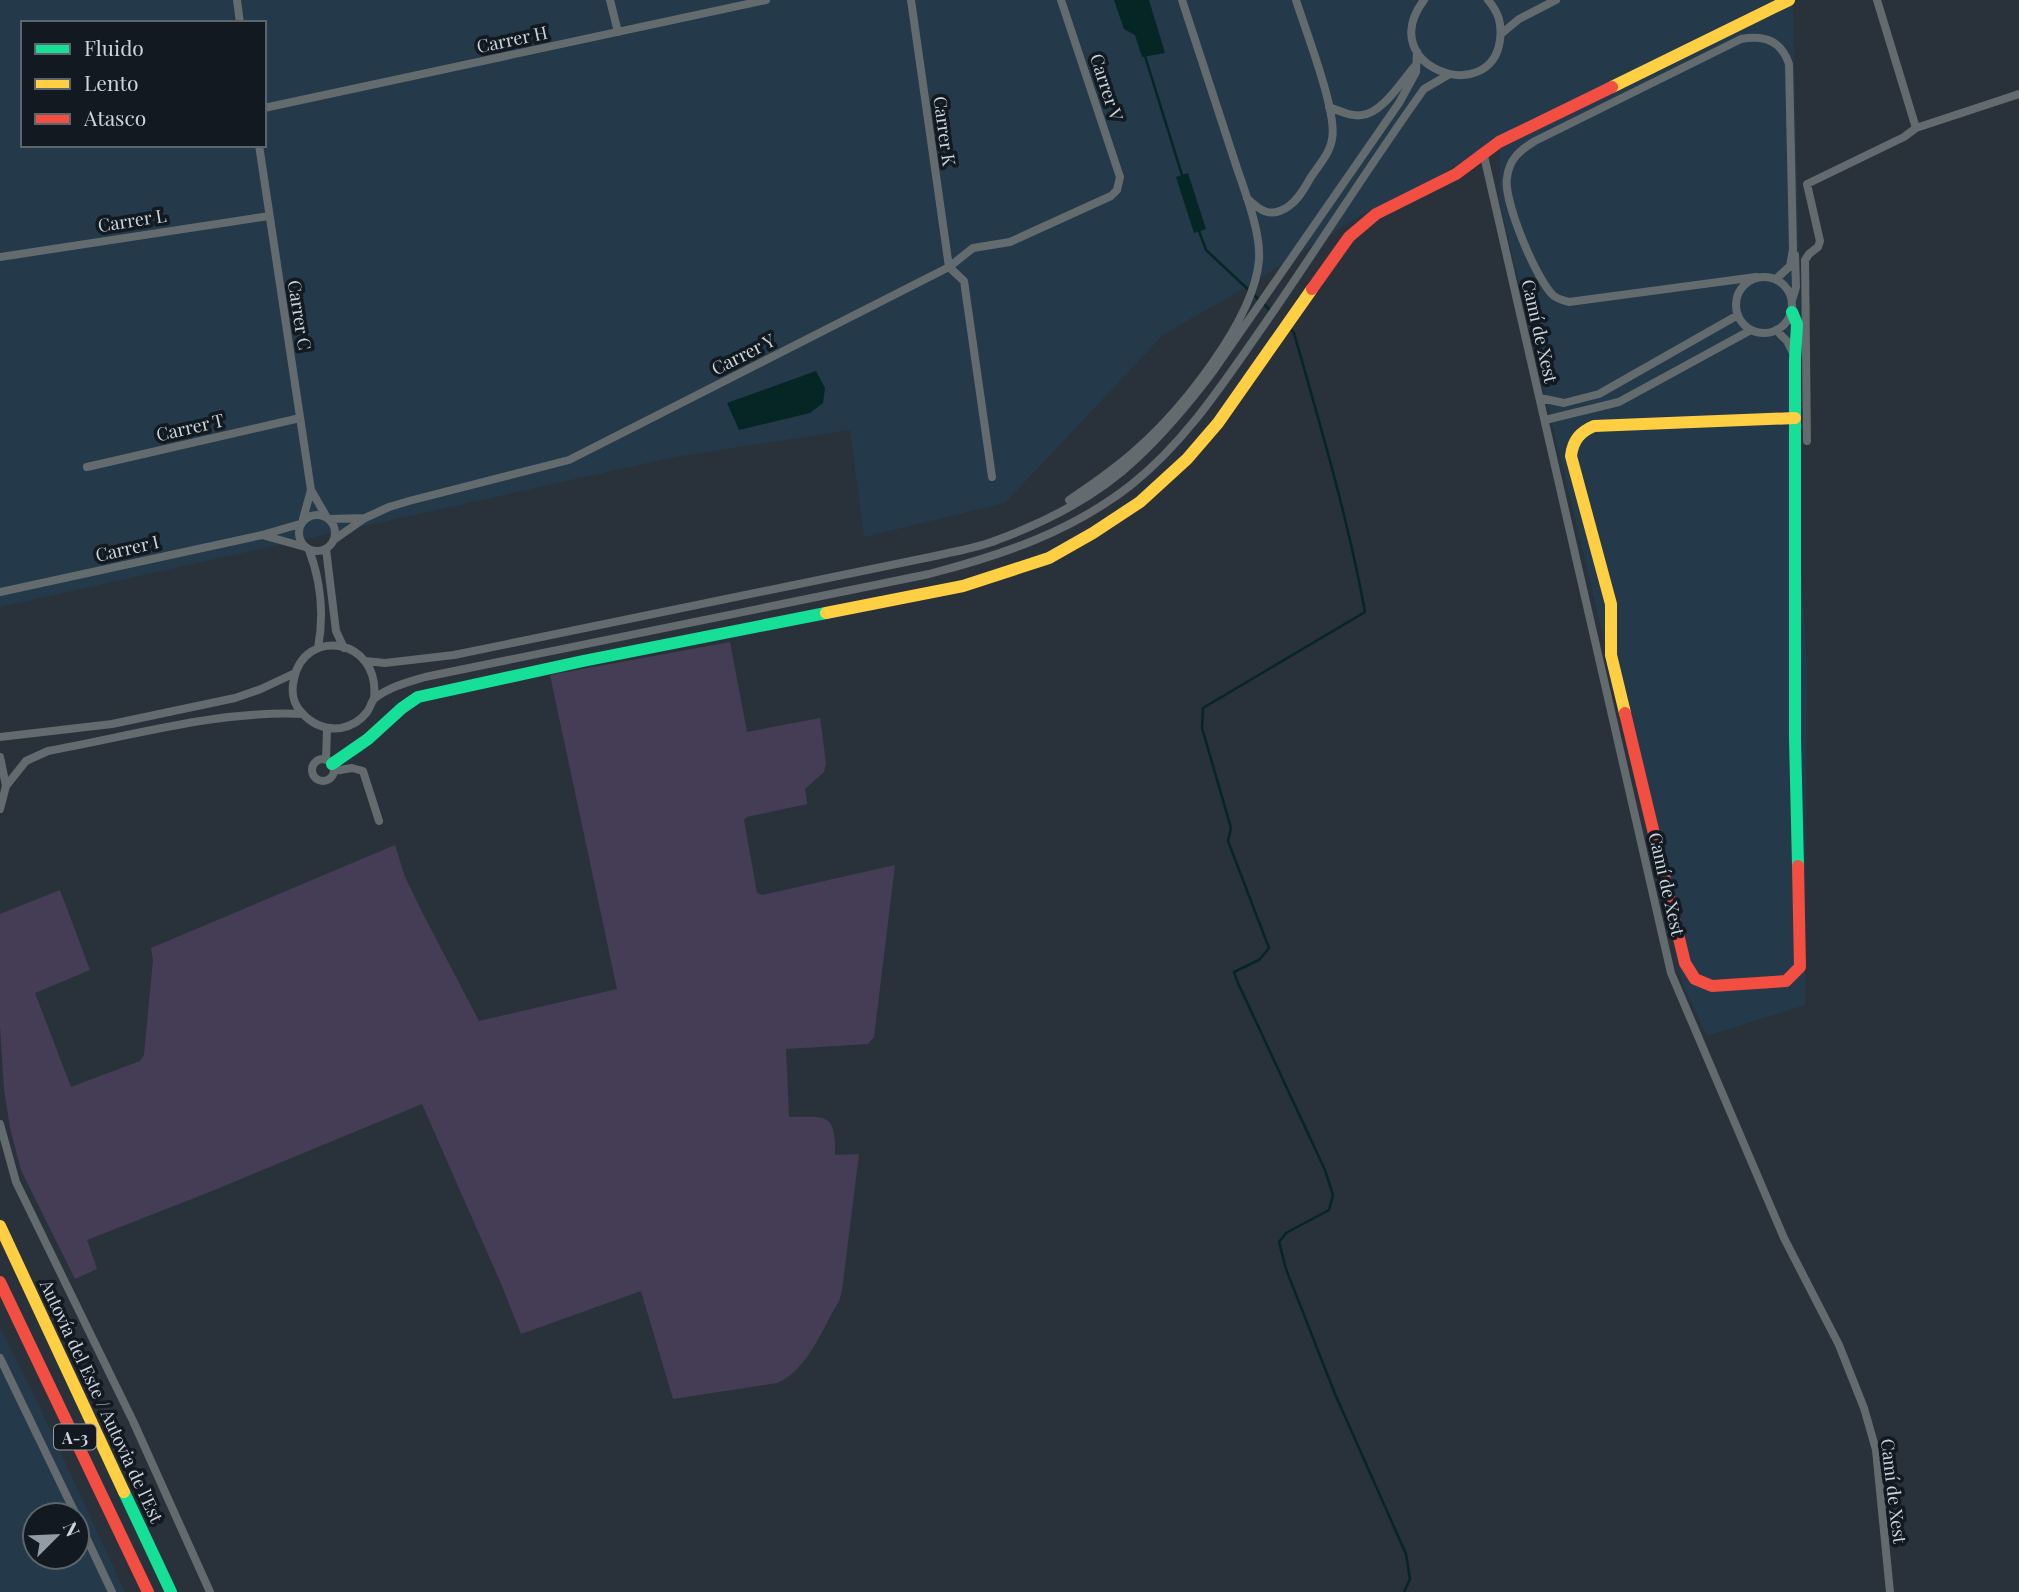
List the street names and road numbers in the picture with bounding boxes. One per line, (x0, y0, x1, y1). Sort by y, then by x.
street label: Carrer H (474, 20, 550, 58)
street label: Carrer V (1085, 50, 1129, 124)
street label: Carrer K (928, 95, 962, 168)
street label: Carrer L (96, 203, 168, 237)
street label: Camí de Xest (1516, 277, 1564, 386)
street label: Carrer C (283, 278, 317, 352)
street label: Carrer Y (707, 328, 779, 380)
street label: Carrer T (154, 408, 226, 446)
street label: Carrer I (93, 529, 161, 567)
street label: Camí de Xest (1643, 830, 1691, 939)
street label: Autovía del Este / Autovia de l'Est (35, 1275, 169, 1527)
road number: A-3 (54, 1424, 96, 1450)
street label: Camí de Xest (1876, 1437, 1912, 1545)

